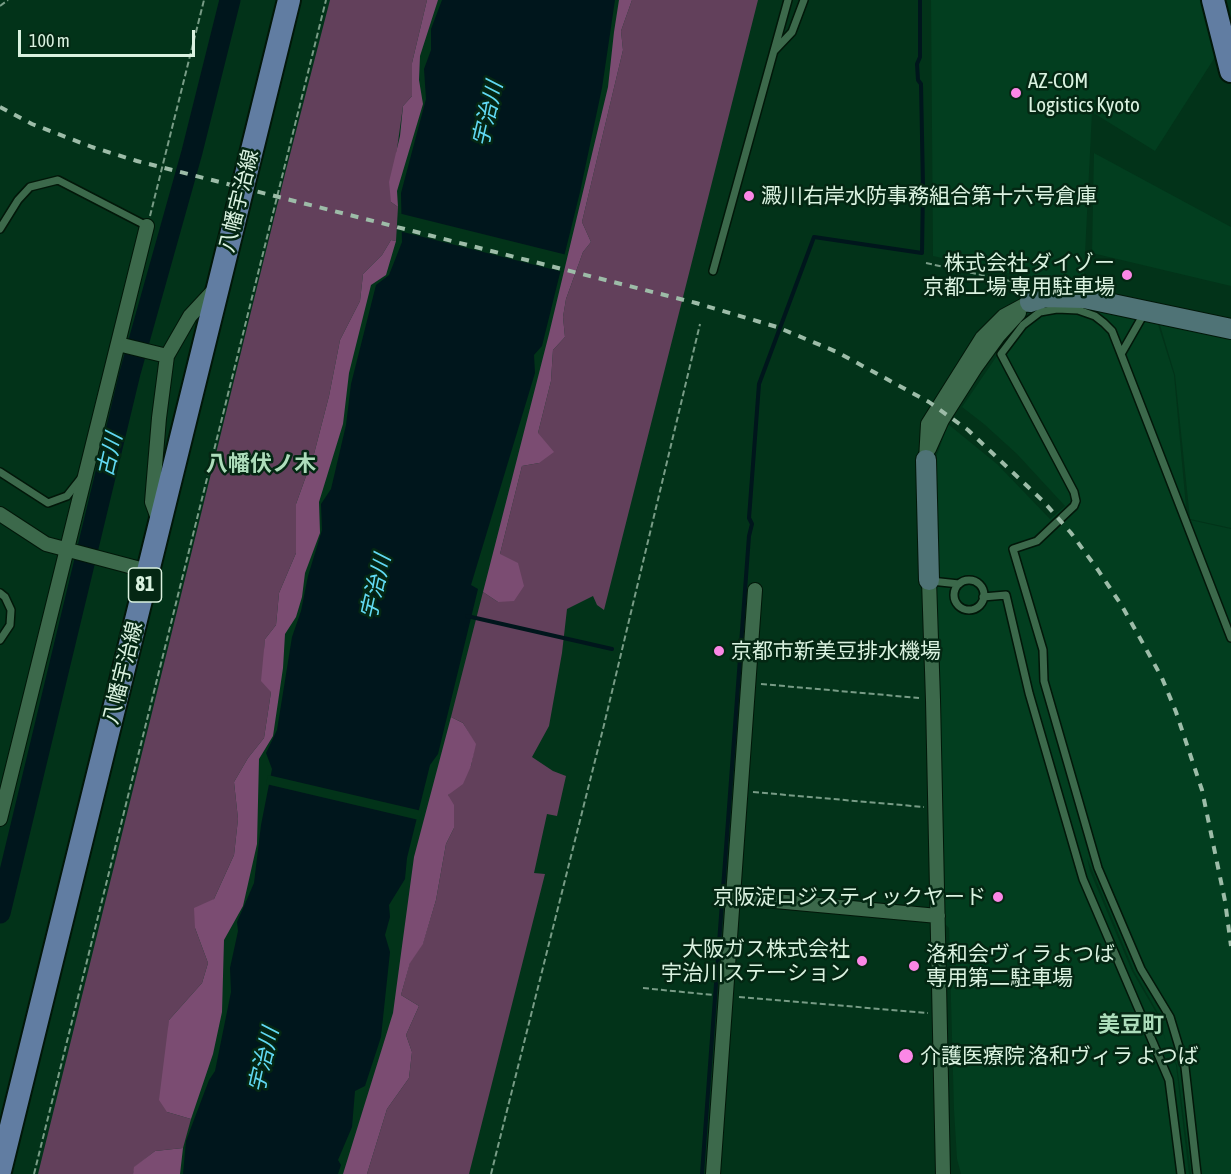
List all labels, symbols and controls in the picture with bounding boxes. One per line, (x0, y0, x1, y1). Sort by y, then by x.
scale bar (21, 18, 198, 56)
text: 100 m (29, 30, 70, 51)
place label: AZ-COM Logistics Kyoto (1028, 68, 1140, 118)
water label: 宇治川 (468, 79, 508, 149)
marker: AZ-COM Logistics Kyoto (1009, 86, 1023, 100)
street label: 八幡宇治線 (214, 147, 264, 255)
place label: 澱川右岸水防事務組合第十六号倉庫 (761, 183, 1097, 209)
marker: 澱川右岸水防事務組合第十六号倉庫 (742, 189, 756, 203)
place label: 株式会社 ダイゾー 京都工場 専用駐車場 (923, 250, 1115, 300)
marker: 株式会社 ダイゾー 京都工場 専用駐車場 (1120, 268, 1134, 282)
water label: 古川 (92, 431, 128, 479)
district label: 八幡伏ノ木 (206, 451, 316, 477)
water label: 宇治川 (356, 552, 396, 622)
road number: 81 (128, 568, 162, 602)
street label: 八幡宇治線 (98, 619, 148, 727)
place label: 京都市新美豆排水機場 (731, 638, 941, 664)
marker: 京都市新美豆排水機場 (712, 644, 726, 658)
place label: 京阪淀ロジスティックヤード (713, 884, 986, 910)
marker: 京阪淀ロジスティックヤード (991, 890, 1005, 904)
place label: 大阪ガス株式会社 宇治川ステーション (661, 936, 850, 986)
place label: 洛和会ヴィラよつば 専用第二駐車場 (926, 941, 1115, 991)
marker: 大阪ガス株式会社 宇治川ステーション (855, 954, 869, 968)
marker: 洛和会ヴィラよつば 専用第二駐車場 (907, 959, 921, 973)
district label: 美豆町 (1098, 1012, 1164, 1038)
water label: 宇治川 (244, 1025, 284, 1095)
place label: 介護医療院 洛和ヴィラ よつば (920, 1043, 1199, 1069)
marker: 介護医療院 洛和ヴィラ よつば (897, 1047, 915, 1065)

